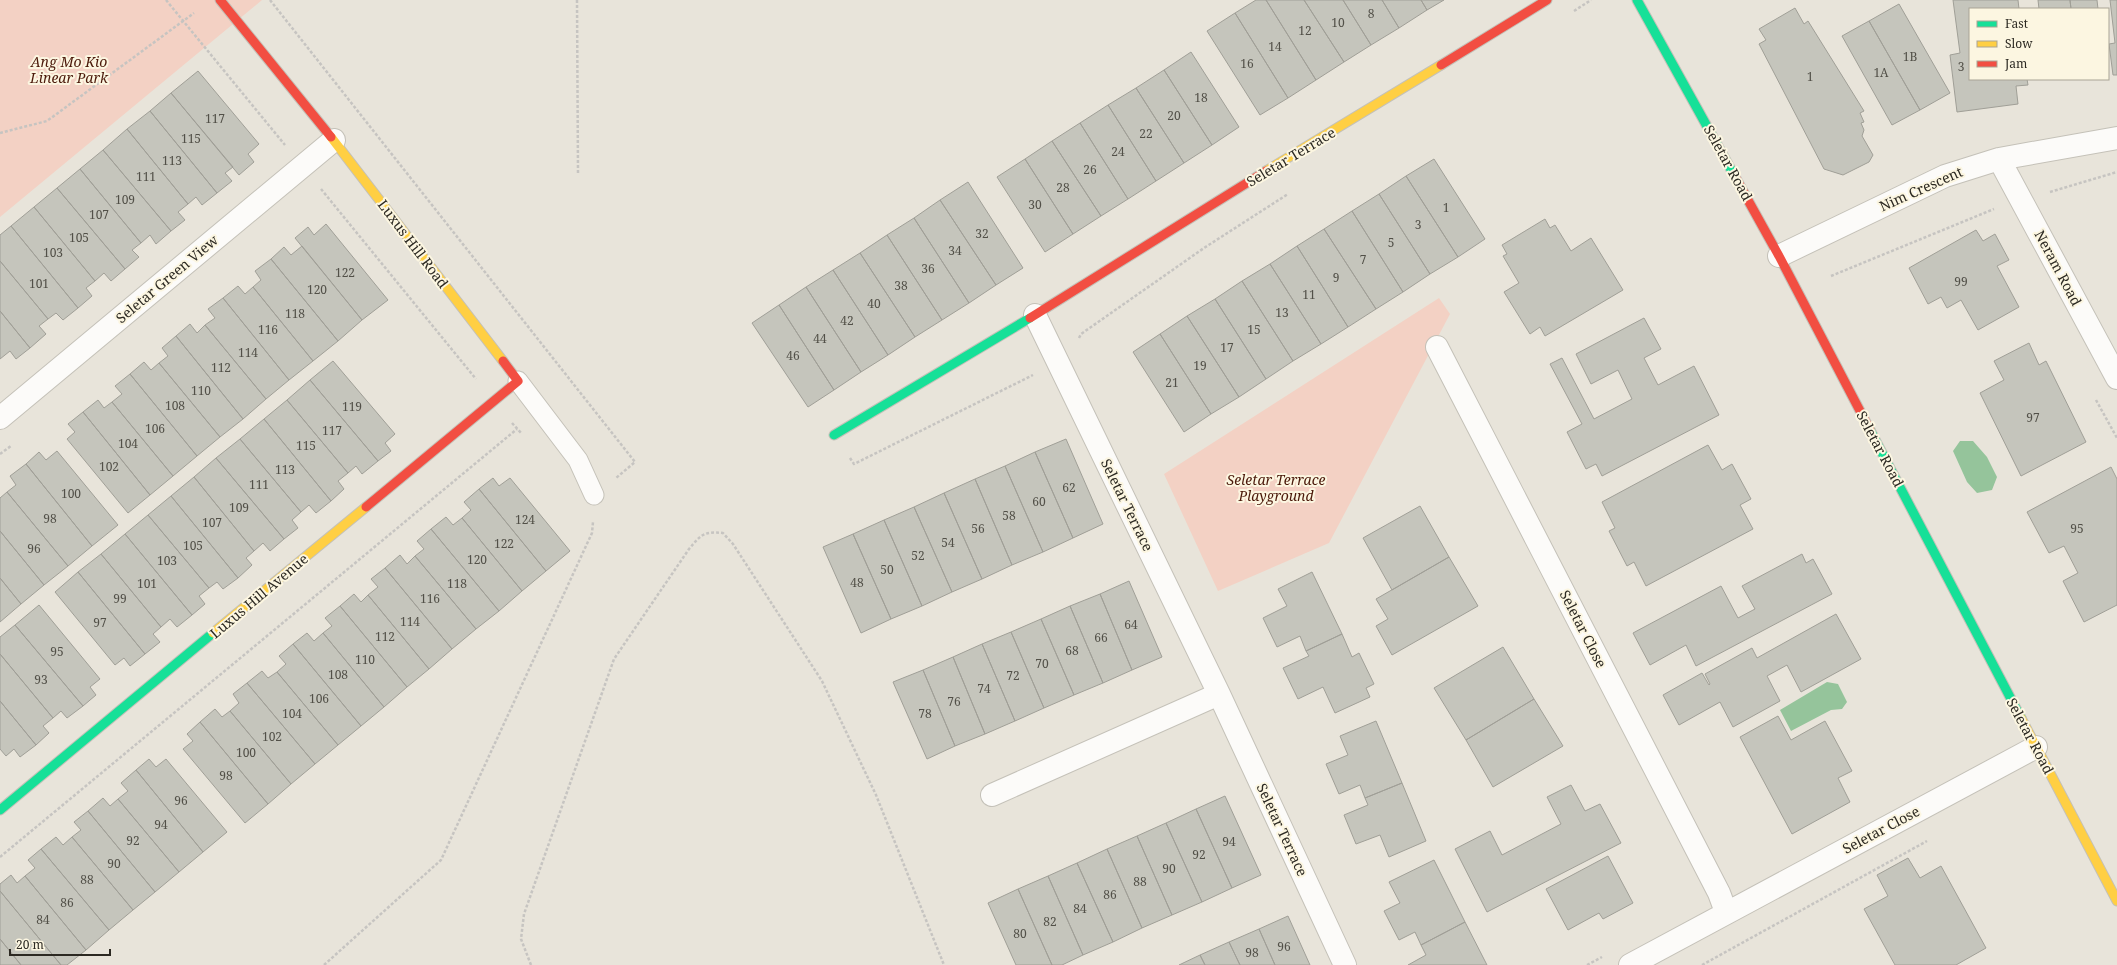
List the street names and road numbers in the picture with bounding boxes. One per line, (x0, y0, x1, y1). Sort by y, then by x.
street label: Seletar Road (1700, 122, 1757, 204)
street label: Seletar Terrace (1243, 123, 1339, 191)
street label: Nim Crescent (1876, 162, 1966, 215)
street label: Luxus Hill Road (374, 196, 453, 292)
street label: Neram Road (2031, 227, 2086, 309)
street label: Seletar Green View (112, 230, 222, 327)
street label: Seletar Road (1852, 407, 1909, 491)
street label: Seletar Terrace (1097, 455, 1158, 554)
street label: Luxus Hill Avenue (206, 549, 312, 642)
street label: Seletar Close (1556, 587, 1611, 671)
street label: Seletar Road (2002, 694, 2059, 778)
street label: Seletar Terrace (1253, 780, 1312, 879)
street label: Seletar Close (1839, 801, 1923, 858)

